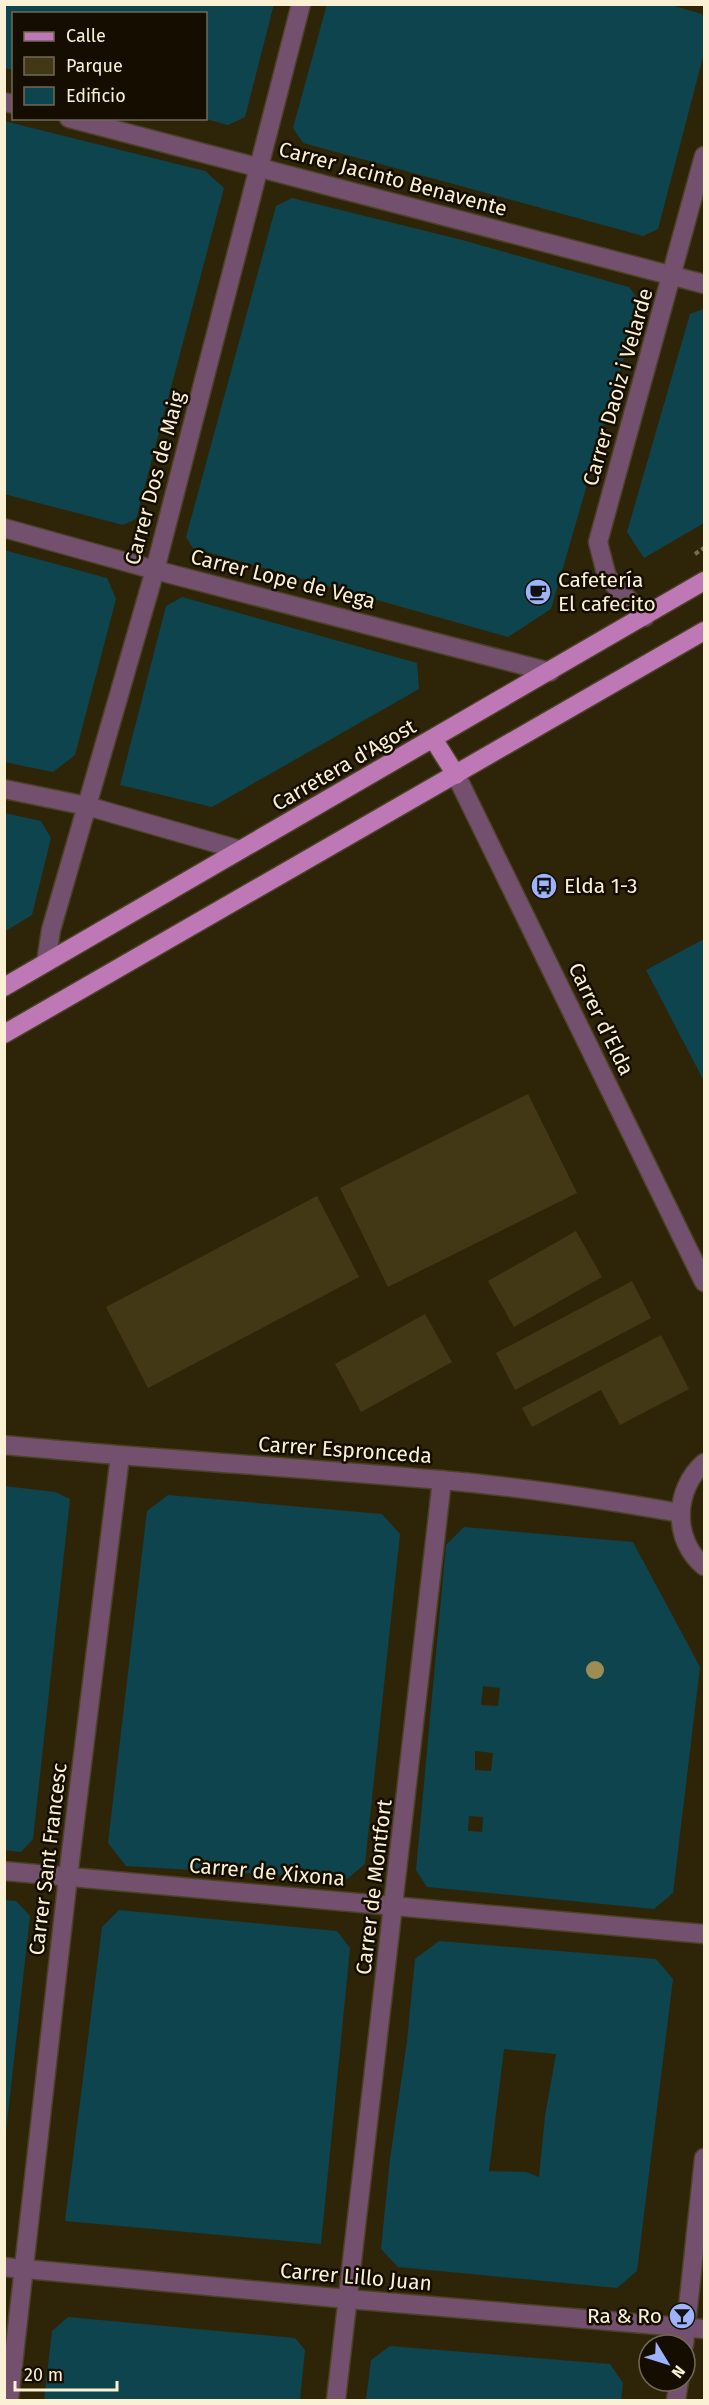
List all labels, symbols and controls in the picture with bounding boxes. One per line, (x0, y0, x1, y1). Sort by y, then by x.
legend (12, 12, 207, 120)
text: Calle (66, 25, 106, 47)
text: Parque (66, 55, 123, 77)
text: Edificio (66, 85, 126, 107)
street label: Carrer Jacinto Benavente (276, 136, 510, 222)
street label: Carrer Daoiz i Velarde (577, 285, 659, 489)
street label: Carrer Dos de Maig (119, 388, 191, 568)
street label: Carrer Lope de Vega (188, 543, 378, 615)
place label: Cafetería El cafecito (558, 567, 656, 617)
cafe icon: Cafetería El cafecito (523, 577, 553, 607)
street label: Carretera d'Agost (267, 713, 421, 817)
bus stop icon: Elda 1-3 (529, 871, 559, 901)
place label: Elda 1-3 (564, 873, 637, 899)
street label: Carrer d’Elda (563, 958, 639, 1080)
street label: Carrer Espronceda (257, 1431, 433, 1469)
street label: Carrer Sant Francesc (23, 1761, 73, 1957)
street label: Carrer de Montfort (350, 1797, 398, 1976)
street label: Carrer de Xixona (188, 1852, 346, 1892)
street label: Carrer Lillo Juan (279, 2257, 433, 2297)
bar icon: Ra & Ro (667, 2301, 697, 2331)
place label: Ra & Ro (587, 2303, 662, 2329)
north arrow (637, 2333, 697, 2393)
scale bar (15, 2354, 117, 2392)
text: N (668, 2362, 689, 2382)
text: 20 m (24, 2364, 63, 2386)

